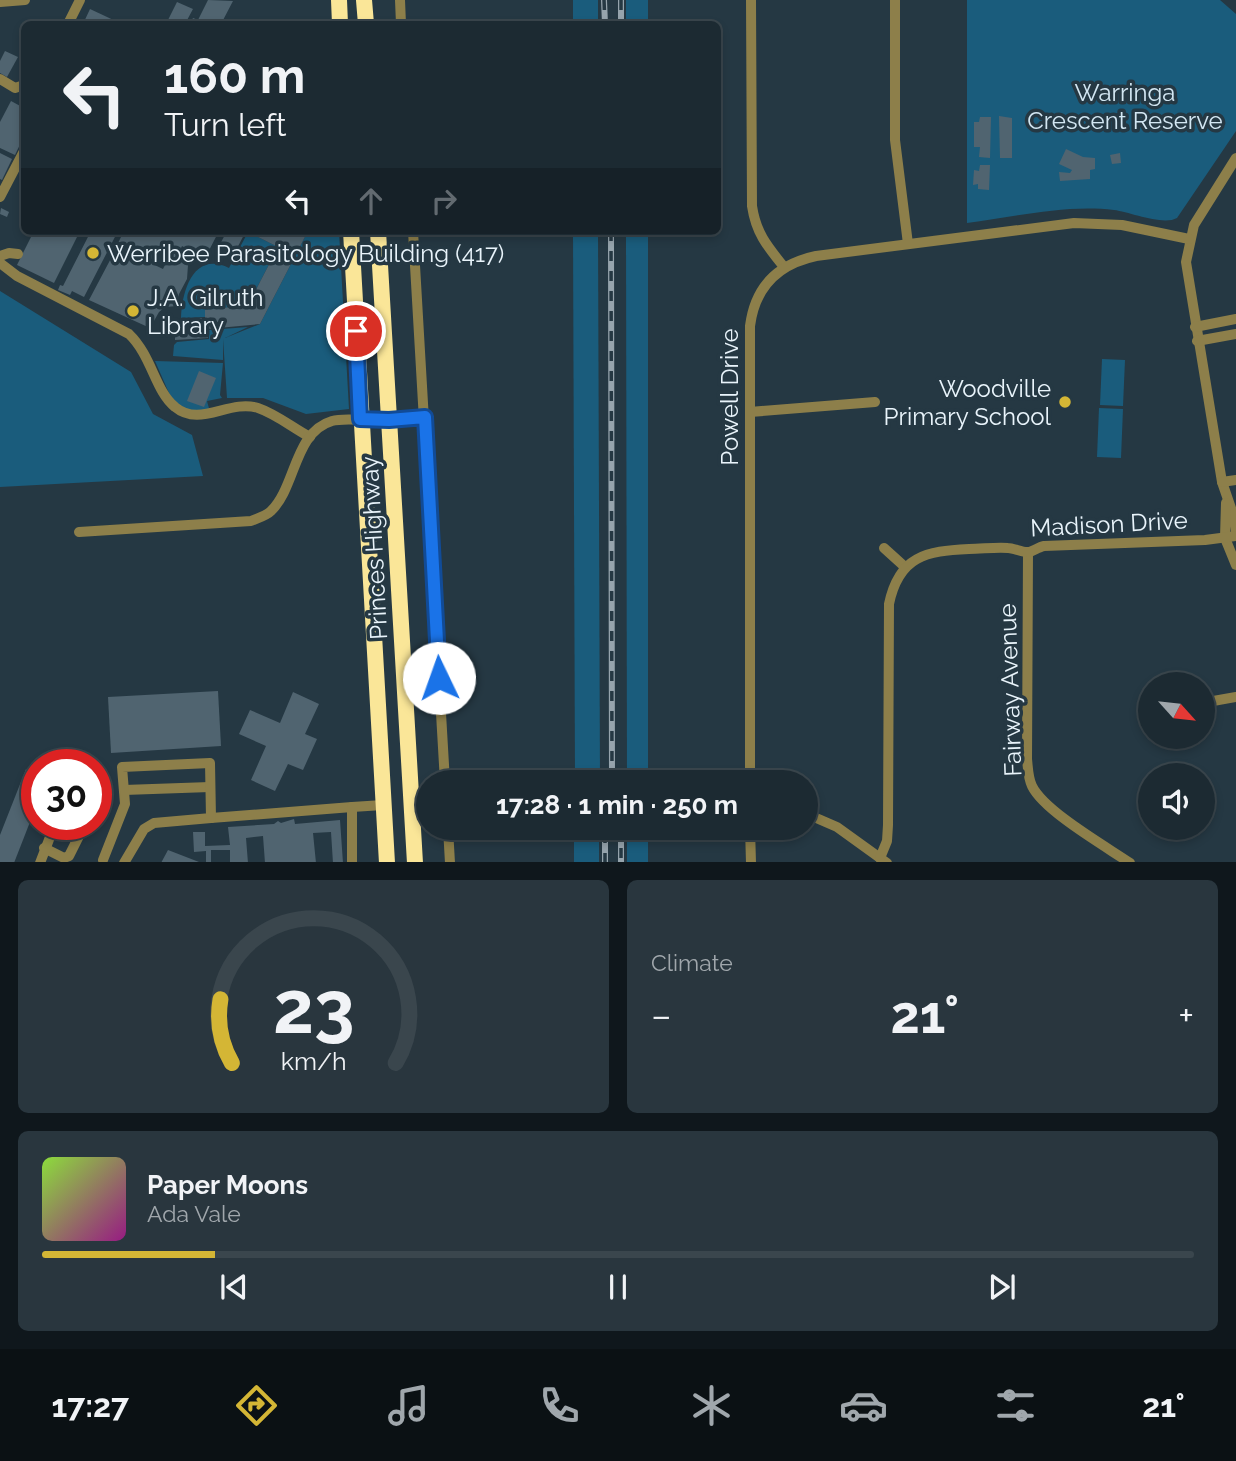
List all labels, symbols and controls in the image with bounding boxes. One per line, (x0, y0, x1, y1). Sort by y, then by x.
text: 160 m (164, 47, 305, 104)
icon: left (49, 49, 140, 140)
park label: Warringa Crescent Reserve (1027, 78, 1223, 135)
text: Turn left (164, 106, 286, 143)
icon: left (279, 182, 317, 220)
icon: ahead (352, 182, 390, 220)
icon: right (425, 182, 463, 220)
place label: Werribee Parasitology Building (417) (107, 239, 504, 268)
marker: Werribee Parasitology Building (417) (85, 245, 101, 261)
place label: J.A. Gilruth Library (147, 283, 263, 340)
pin (326, 301, 386, 361)
marker: J.A. Gilruth Library (125, 303, 141, 319)
icon: arrive (337, 312, 375, 350)
street label: Powell Drive (715, 328, 744, 466)
place label: Woodville Primary School (884, 374, 1051, 431)
marker: Woodville Primary School (1057, 394, 1073, 410)
street label: Princes Highway (355, 455, 393, 641)
street label: Madison Drive (1030, 505, 1188, 543)
street label: Fairway Avenue (992, 603, 1028, 777)
position arrow (402, 641, 476, 715)
north arrow (1138, 672, 1214, 749)
map controls (1138, 672, 1215, 840)
speed limit sign: 30 (21, 749, 112, 840)
button: sound (1138, 763, 1215, 840)
text: 17:28 · 1 min · 250 m (496, 790, 738, 820)
text: Climate (651, 949, 733, 976)
text: 23 (273, 965, 354, 1050)
text: 21° (891, 984, 959, 1045)
text: − (651, 993, 671, 1038)
text: + (1178, 993, 1194, 1038)
text: km/h (281, 1045, 346, 1075)
text: Paper Moons (147, 1170, 308, 1200)
text: Ada Vale (147, 1200, 241, 1227)
icon: previous (215, 1268, 253, 1306)
icon: pause (599, 1268, 637, 1306)
icon: next (983, 1268, 1021, 1306)
icon: directions (232, 1381, 281, 1430)
icon: music (384, 1381, 433, 1430)
icon: phone (535, 1381, 584, 1430)
icon: climate (687, 1381, 736, 1430)
icon: car (839, 1381, 888, 1430)
icon: filters (991, 1381, 1040, 1430)
text: 17:27 (51, 1387, 129, 1424)
text: 21° (1142, 1387, 1185, 1424)

